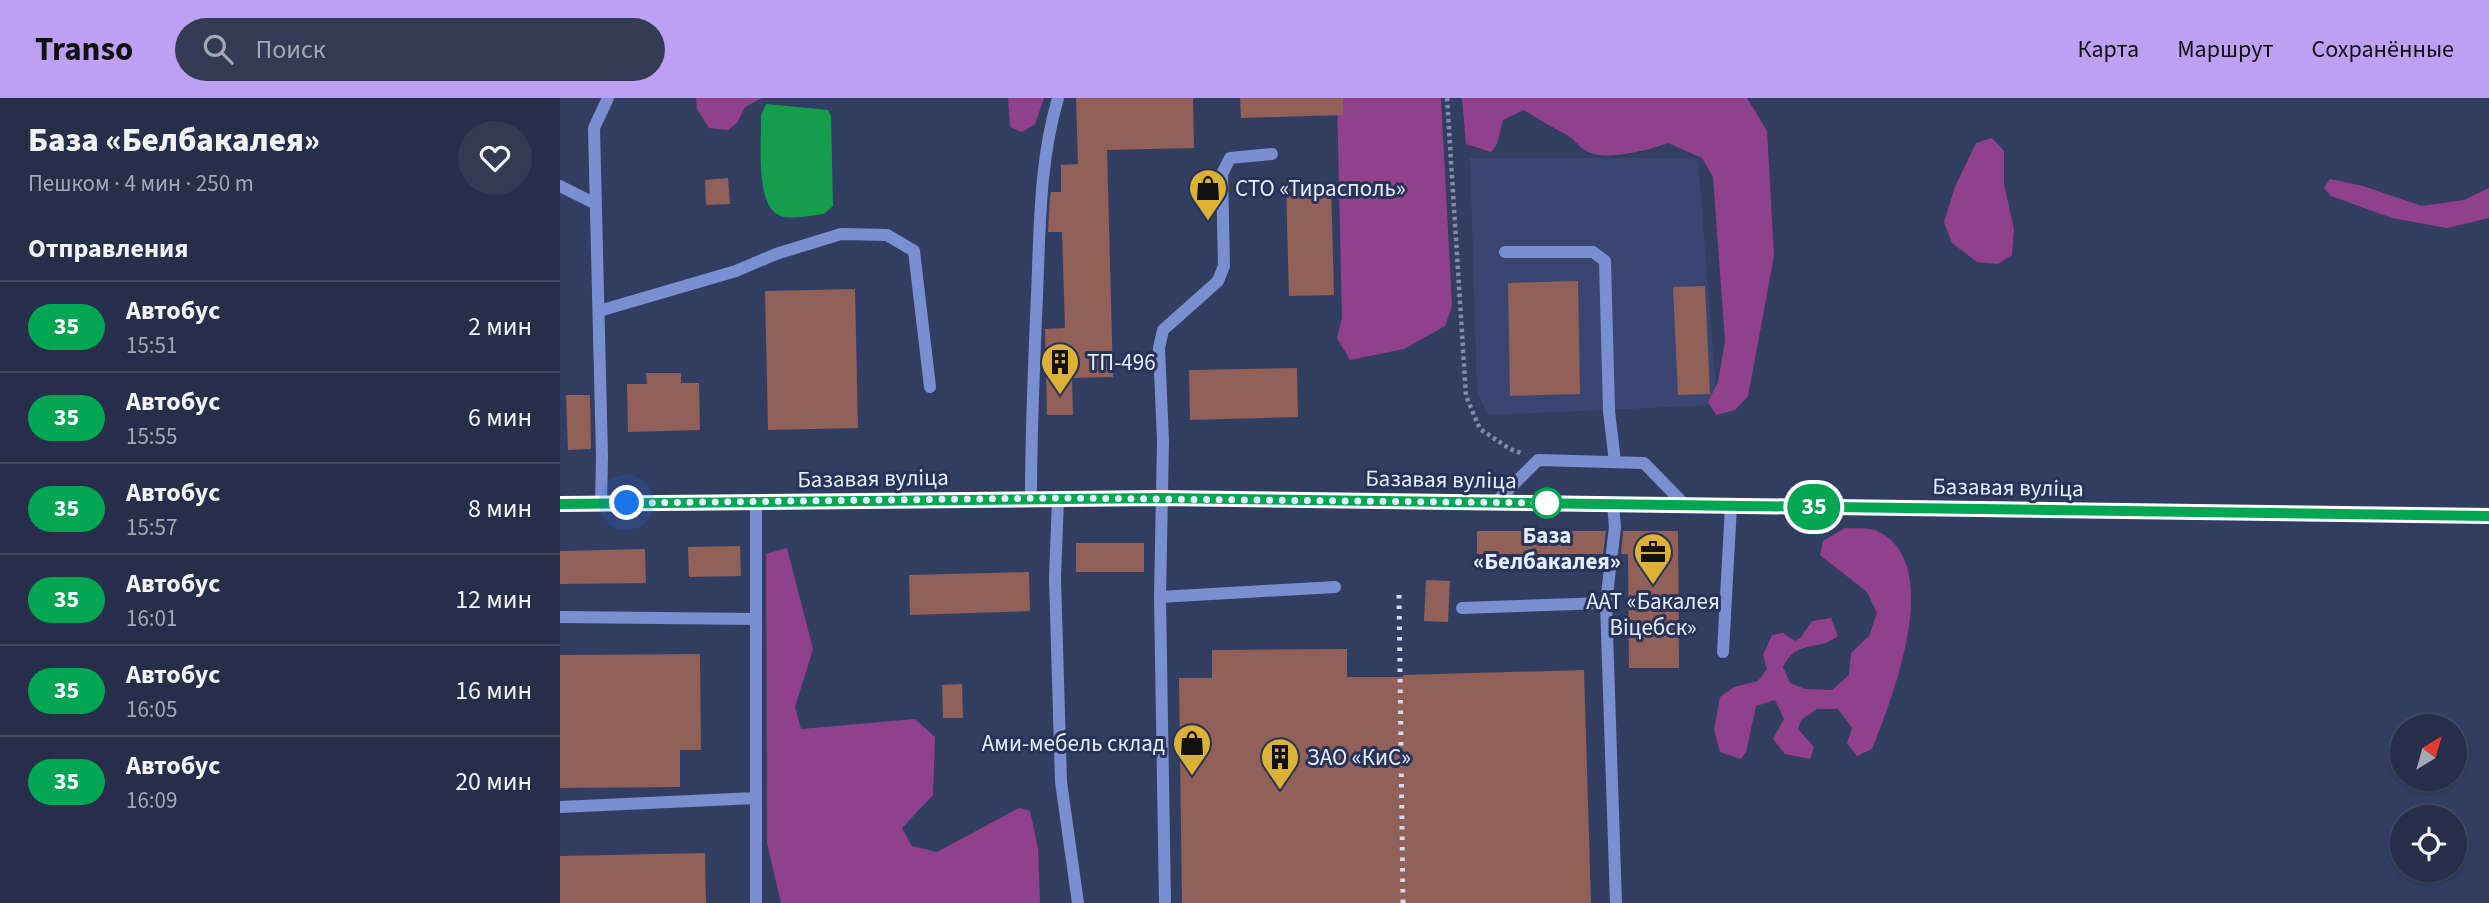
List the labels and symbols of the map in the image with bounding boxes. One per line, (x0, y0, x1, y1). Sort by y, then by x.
shop icon: СТО «Тирасполь» (1187, 167, 1229, 222)
place label: СТО «Тирасполь» (1235, 172, 1406, 205)
building icon: ТП-496 (1039, 341, 1081, 396)
place label: ТП-496 (1087, 346, 1156, 379)
street label: Базавая вуліца (797, 461, 949, 496)
street label: Базавая вуліца (1365, 462, 1517, 497)
street label: Базавая вуліца (1932, 470, 2084, 505)
line badge: 35 (1782, 484, 1846, 530)
your location (609, 485, 644, 520)
marker: База «Белбакалея» (1532, 488, 1562, 518)
place label: База «Белбакалея» (1473, 519, 1621, 578)
office icon: ААТ «Бакалея Віцебск» (1632, 531, 1674, 586)
place label: ААТ «Бакалея Віцебск» (1586, 585, 1720, 644)
north arrow (2390, 714, 2468, 791)
shop icon: Ами-мебель склад (1171, 722, 1213, 777)
place label: Ами-мебель склад (982, 727, 1165, 760)
building icon: ЗАО «КиС» (1259, 736, 1301, 791)
place label: ЗАО «КиС» (1307, 741, 1411, 774)

